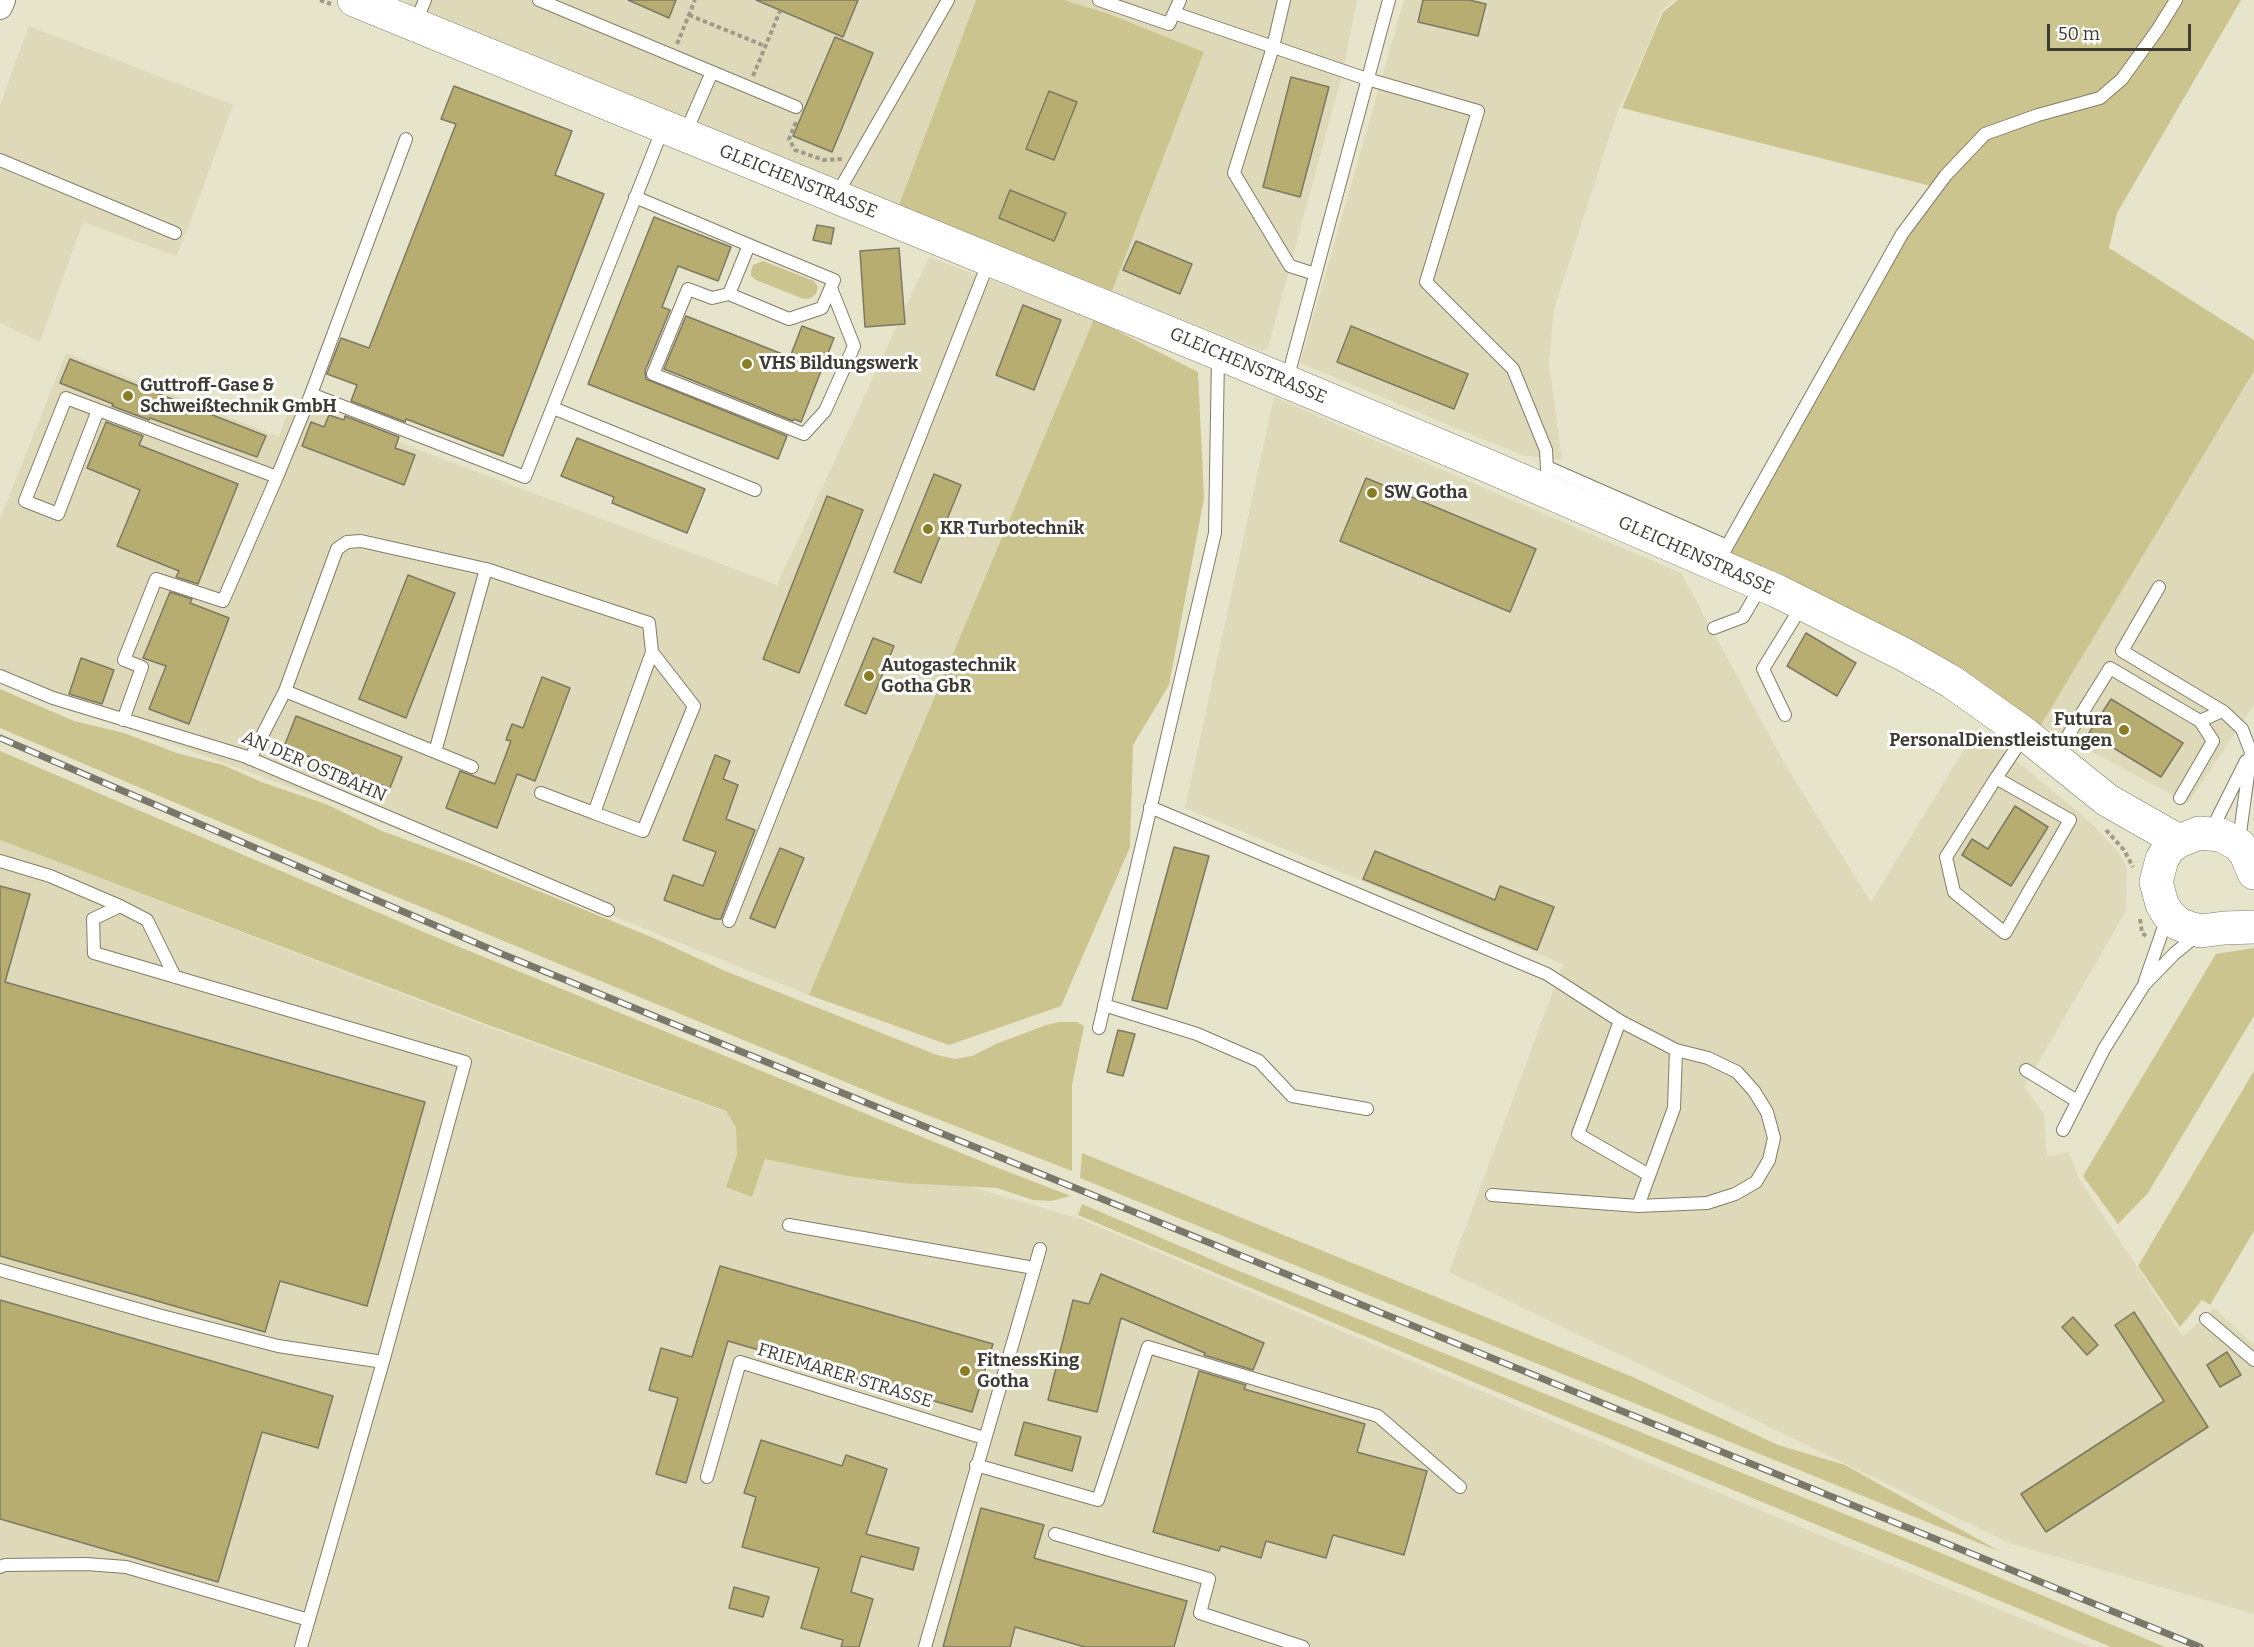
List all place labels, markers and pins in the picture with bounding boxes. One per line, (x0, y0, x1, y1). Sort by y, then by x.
place label: VHS Bildungswerk (759, 353, 918, 375)
marker: VHS Bildungswerk (740, 357, 754, 371)
place label: Guttroff-Gase & Schweißtechnik GmbH (140, 375, 337, 418)
marker: Guttroff-Gase & Schweißtechnik GmbH (121, 389, 135, 403)
place label: SW Gotha (1384, 482, 1468, 504)
marker: SW Gotha (1365, 486, 1379, 500)
place label: KR Turbotechnik (940, 518, 1084, 540)
marker: KR Turbotechnik (921, 522, 935, 536)
place label: Autogastechnik Gotha GbR (881, 655, 1016, 698)
marker: Autogastechnik Gotha GbR (862, 669, 876, 683)
place label: Futura PersonalDienstleistungen (1889, 709, 2112, 752)
marker: Futura PersonalDienstleistungen (2117, 723, 2131, 737)
place label: FitnessKing Gotha (977, 1350, 1079, 1392)
marker: FitnessKing Gotha (958, 1364, 972, 1378)

